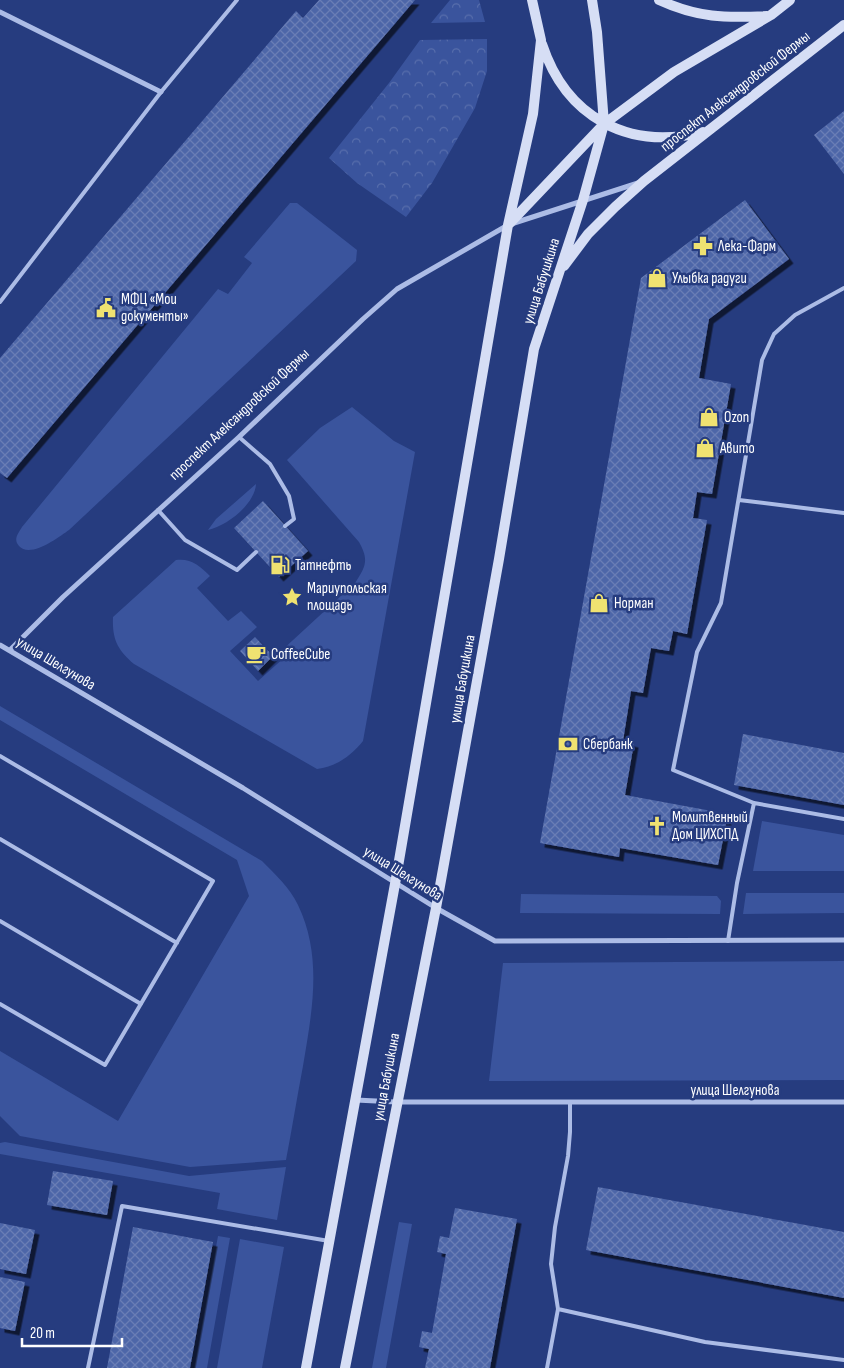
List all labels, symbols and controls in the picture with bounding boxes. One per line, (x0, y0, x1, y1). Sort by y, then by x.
street label: проспект Александровской Фермы (657, 27, 814, 156)
pharmacy icon: Лека-Фарм (692, 235, 714, 257)
street label: улица Бабушкина (519, 236, 564, 327)
place label: Лека-Фарм (717, 237, 776, 256)
shop icon: Улыбка радуги (646, 267, 668, 289)
place label: Улыбка радуги (672, 269, 747, 288)
place label: МФЦ «Мои документы» (121, 290, 189, 326)
public building icon: МФЦ «Мои документы» (95, 297, 117, 319)
street label: проспект Александровской Фермы (165, 344, 313, 484)
shop icon: Ozon (698, 406, 720, 428)
place label: Ozon (724, 408, 749, 427)
shop icon: Авито (694, 437, 716, 459)
place label: Авито (719, 439, 755, 458)
fuel station icon: Татнефть (269, 554, 291, 576)
place label: Татнефть (295, 556, 352, 575)
place label: Мариупольская площадь (307, 579, 387, 615)
place icon: Мариупольская площадь (281, 586, 303, 608)
shop icon: Норман (588, 592, 610, 614)
place label: Норман (614, 594, 653, 613)
street label: улица Шелгунова (13, 632, 99, 695)
street label: улица Бабушкина (445, 633, 480, 725)
cafe icon: CoffeeCube (245, 643, 267, 665)
place label: CoffeeCube (271, 645, 330, 664)
bank icon: Сбербанк (557, 733, 579, 755)
place label: Сбербанк (583, 735, 633, 754)
place label: Молитвенный Дом ЦИХСПД (672, 808, 748, 844)
church icon: Молитвенный Дом ЦИХСПД (646, 815, 668, 837)
street label: улица Шелгунова (360, 842, 446, 905)
street label: улица Бабушкина (369, 1031, 404, 1123)
street label: улица Шелгунова (690, 1081, 780, 1100)
scale bar (22, 1316, 122, 1348)
text: 20 m (30, 1324, 55, 1343)

